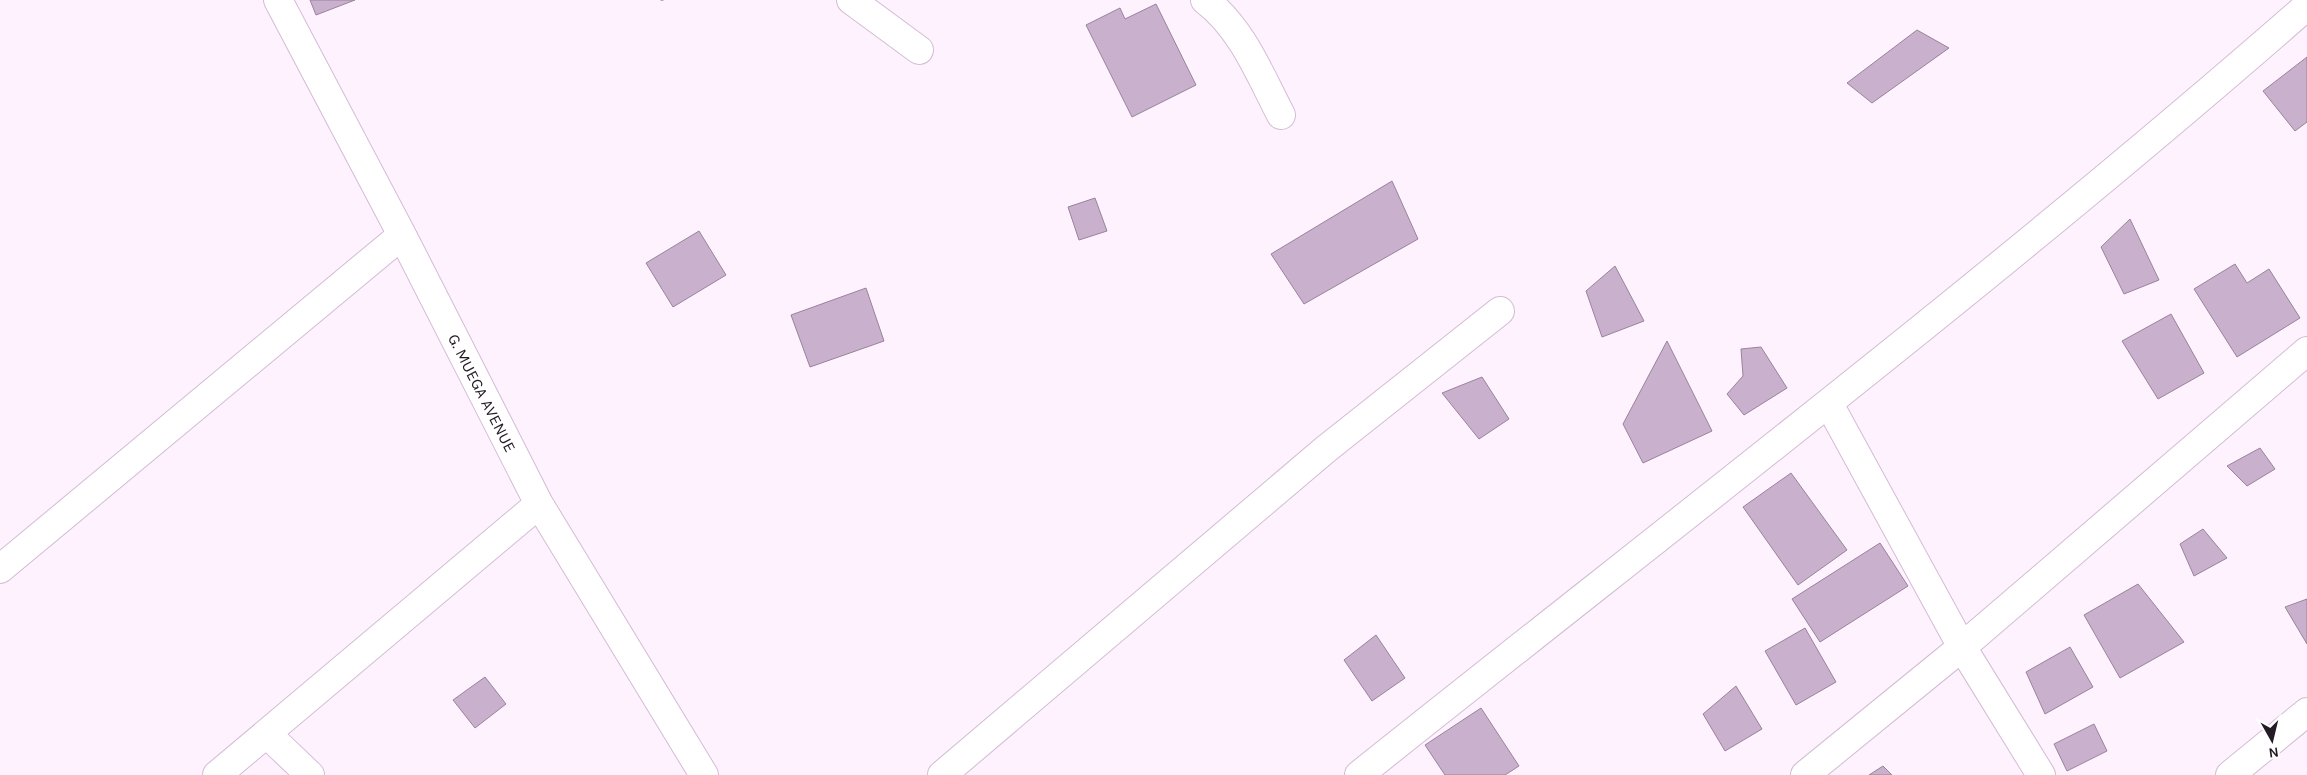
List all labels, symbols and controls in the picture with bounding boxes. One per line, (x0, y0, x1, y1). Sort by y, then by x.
street label: G. MUEGA AVENUE (444, 331, 520, 455)
north arrow (2247, 715, 2297, 765)
text: N (2268, 743, 2280, 761)

